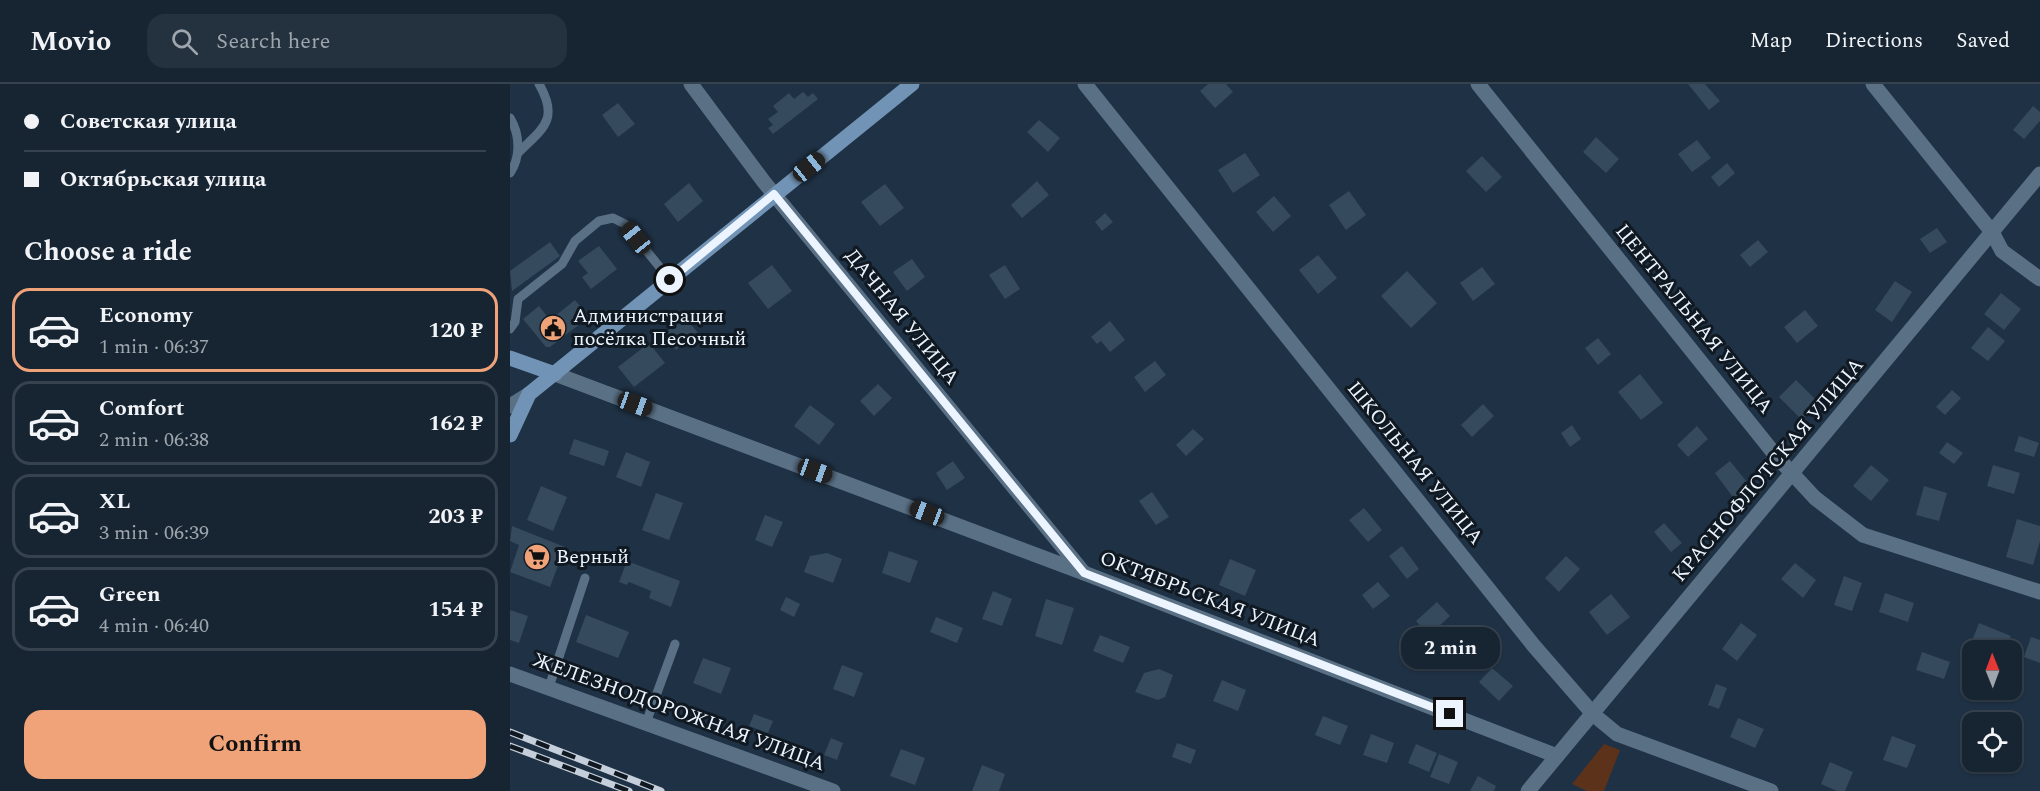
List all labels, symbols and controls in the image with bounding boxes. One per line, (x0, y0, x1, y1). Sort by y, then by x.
search box (147, 14, 567, 68)
text: Movio (30, 20, 111, 63)
icon: search (168, 25, 201, 58)
text: Search here (216, 25, 330, 58)
text: Map (1750, 25, 1792, 57)
text: Directions (1825, 25, 1923, 57)
text: Saved (1956, 25, 2010, 57)
text: Советская улица (60, 105, 237, 138)
car (789, 149, 829, 185)
text: Октябрьская улица (60, 163, 266, 196)
street label: ЦЕНТРАЛЬНАЯ УЛИЦА (1608, 217, 1780, 421)
car (618, 218, 654, 258)
text: Choose a ride (24, 231, 192, 273)
street label: ДАЧНАЯ УЛИЦА (838, 242, 966, 392)
route start (656, 266, 683, 293)
text: Economy (99, 299, 192, 332)
place label: Администрация посёлка Песочный (573, 301, 746, 354)
icon: car (27, 303, 81, 357)
public building icon: Администрация посёлка Песочный (538, 313, 568, 343)
text: 120 ₽ (428, 314, 483, 347)
text: 1 min · 06:37 (99, 332, 209, 362)
street label: КРАСНОФЛОТСКАЯ УЛИЦА (1665, 351, 1871, 589)
street label: ШКОЛЬНАЯ УЛИЦА (1340, 375, 1490, 551)
car (615, 389, 655, 419)
text: Comfort (99, 392, 184, 425)
icon: car (27, 396, 81, 450)
text: 162 ₽ (428, 407, 483, 440)
text: 2 min · 06:38 (99, 425, 209, 455)
car (795, 456, 835, 486)
text: XL (99, 485, 130, 518)
icon: car (27, 489, 81, 543)
car (907, 498, 947, 528)
text: 203 ₽ (428, 500, 483, 533)
text: 3 min · 06:39 (99, 518, 209, 548)
supermarket icon: Верный (522, 542, 552, 572)
place label: Верный (556, 542, 629, 572)
street label: ОКТЯБРЬСКАЯ УЛИЦА (1095, 543, 1325, 655)
text: Green (99, 578, 161, 611)
icon: car (27, 582, 81, 636)
text: 154 ₽ (428, 593, 483, 626)
text: 4 min · 06:40 (99, 611, 209, 641)
callout: 2 min (1400, 627, 1500, 669)
text: 2 min (1424, 633, 1477, 663)
north arrow (1962, 640, 2022, 700)
map controls (1962, 640, 2022, 772)
street label: ЖЕЛЕЗНОДОРОЖНАЯ УЛИЦА (528, 645, 830, 779)
route end (1436, 700, 1463, 727)
button: Confirm (24, 710, 486, 779)
button: locate (1962, 712, 2022, 772)

